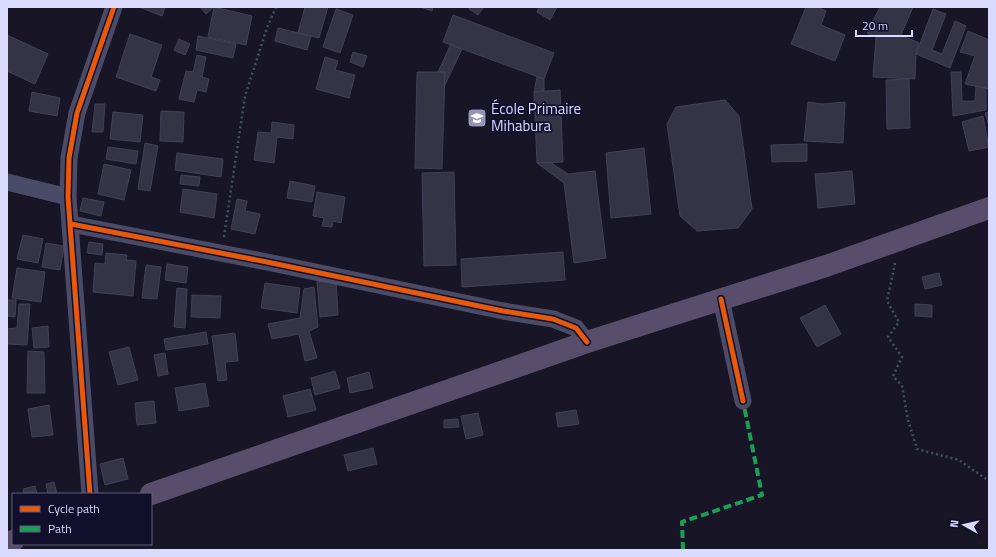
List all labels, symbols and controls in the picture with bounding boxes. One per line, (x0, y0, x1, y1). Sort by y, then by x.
scale bar (856, 12, 912, 38)
text: 20 m (862, 16, 888, 35)
place label: École Primaire Mihabura (491, 97, 581, 137)
school or university icon: École Primaire Mihabura (466, 107, 488, 129)
legend (12, 493, 152, 545)
text: Cycle path (48, 499, 100, 518)
north arrow (944, 505, 984, 545)
text: Path (48, 519, 72, 538)
text: N (946, 519, 963, 528)

